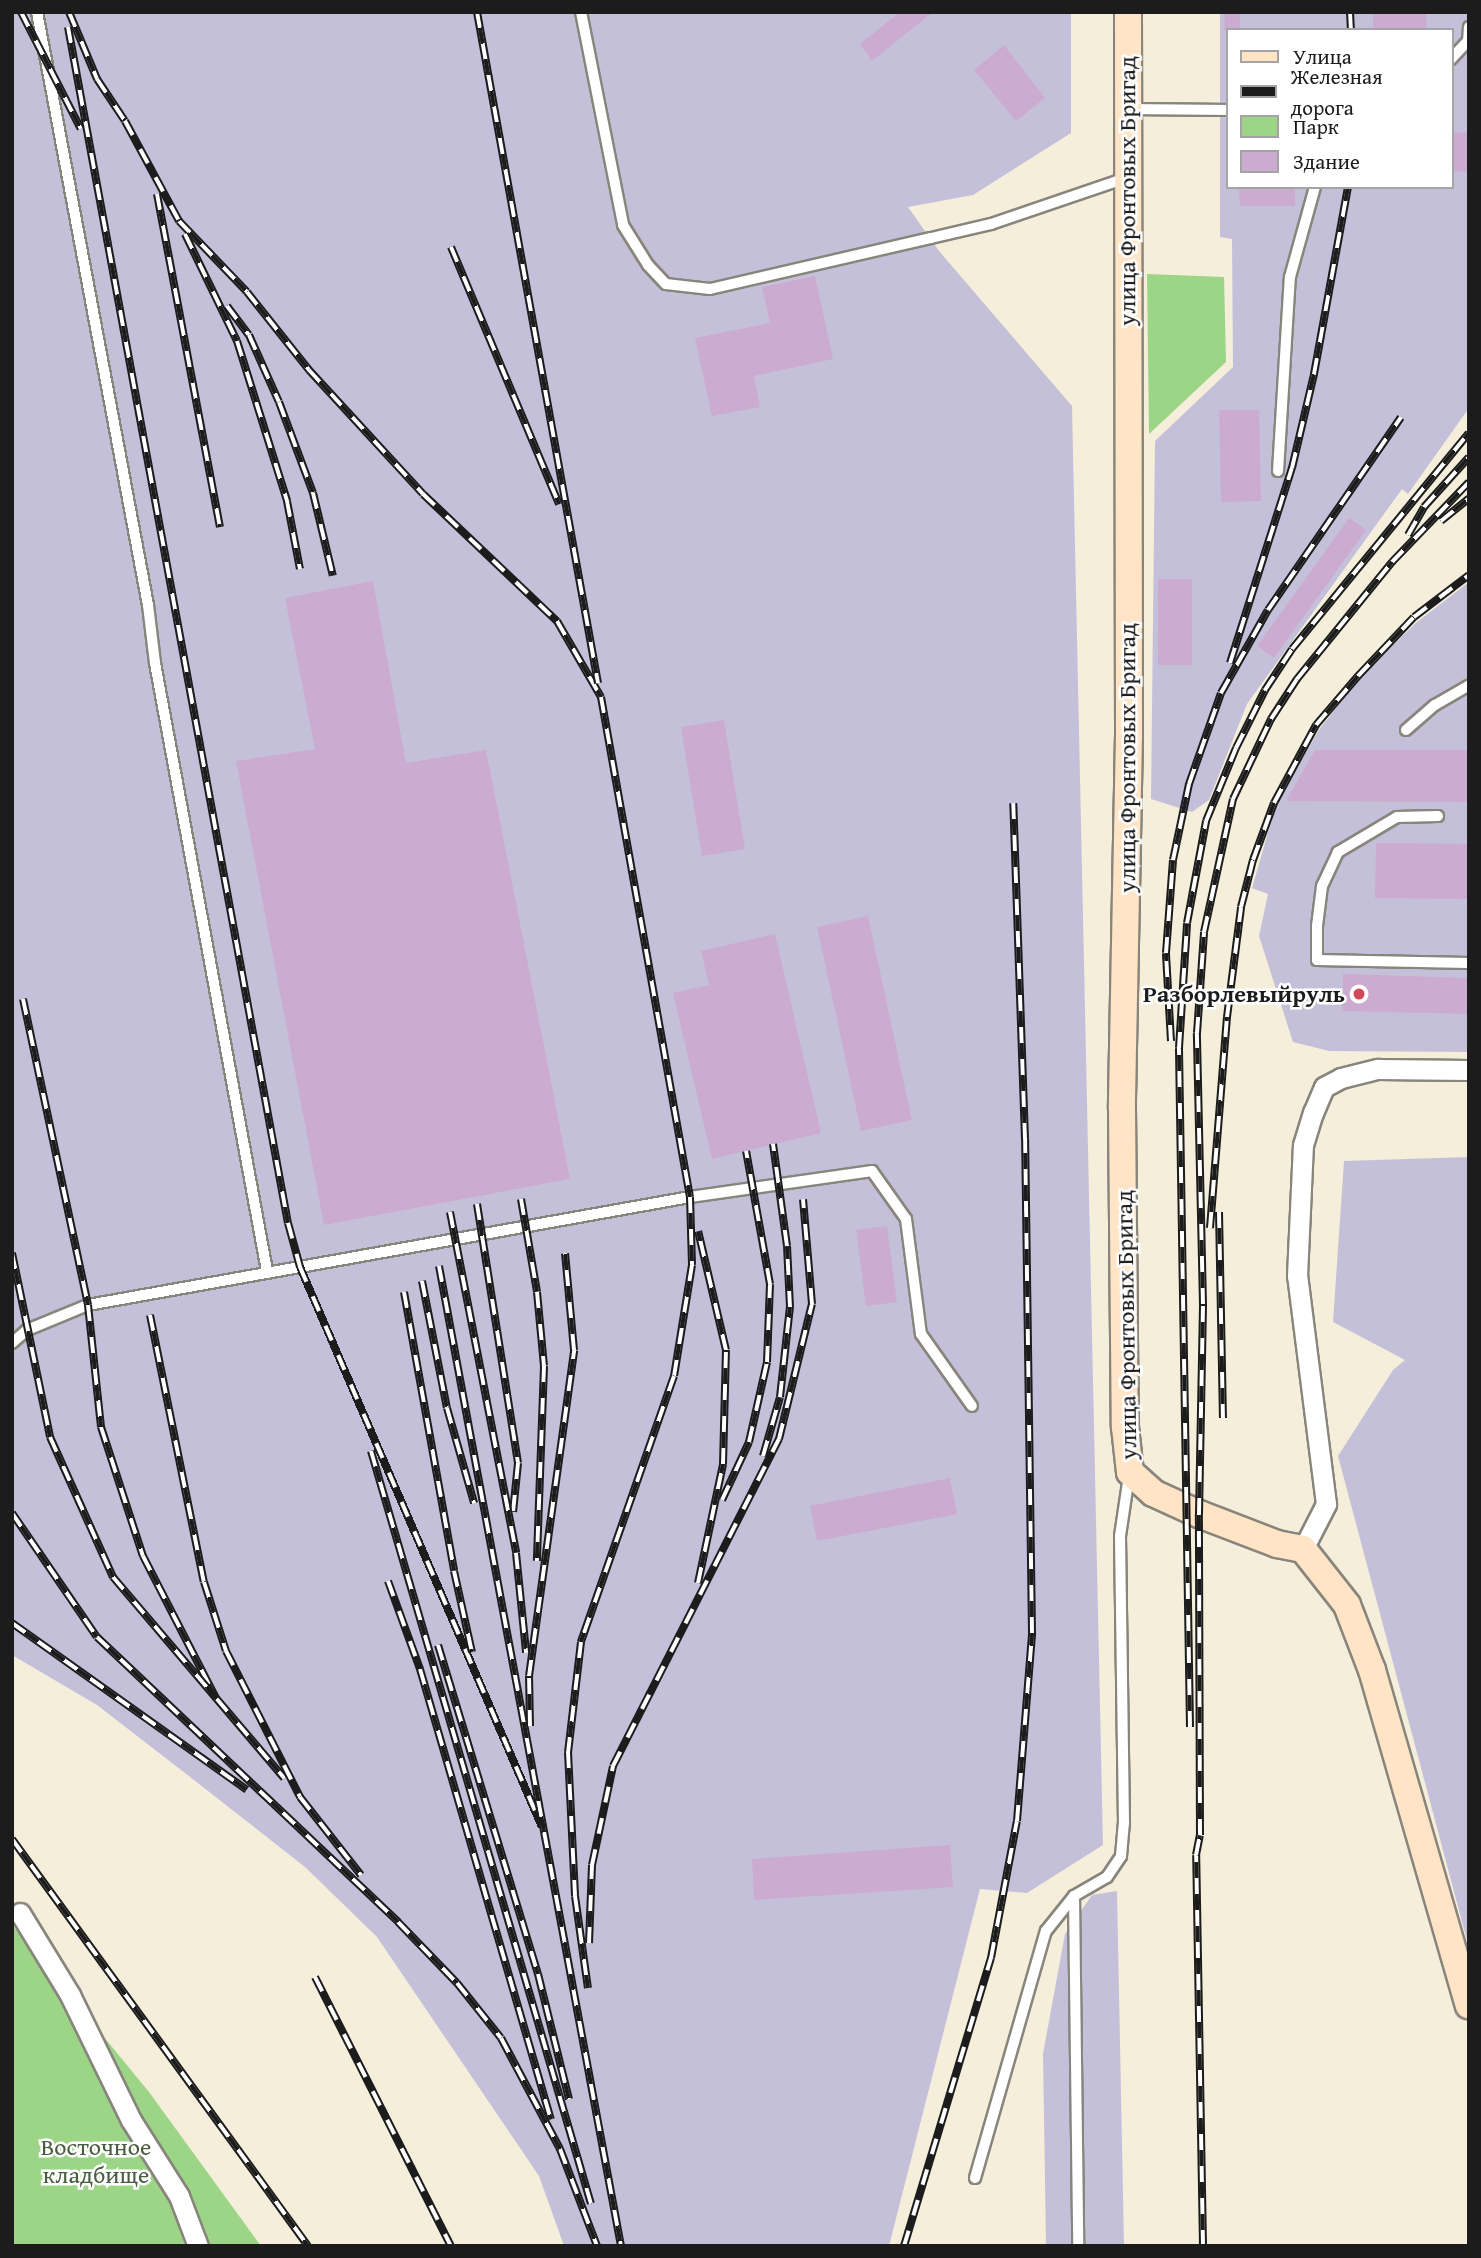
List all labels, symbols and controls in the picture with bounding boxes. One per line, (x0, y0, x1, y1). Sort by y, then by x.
legend (1226, 28, 1453, 189)
text: Улица (1293, 41, 1352, 72)
street label: улица Фронтовых Бригад (1113, 56, 1141, 326)
text: Железная дорога (1291, 61, 1383, 123)
text: Парк (1293, 111, 1339, 142)
text: Здание (1293, 146, 1360, 177)
street label: улица Фронтовых Бригад (1113, 623, 1141, 893)
place label: Разборлевыйруль (1143, 980, 1345, 1008)
marker: Разборлевыйруль (1351, 986, 1367, 1002)
street label: улица Фронтовых Бригад (1109, 1190, 1143, 1460)
park label: Восточное кладбище (41, 2133, 151, 2189)

